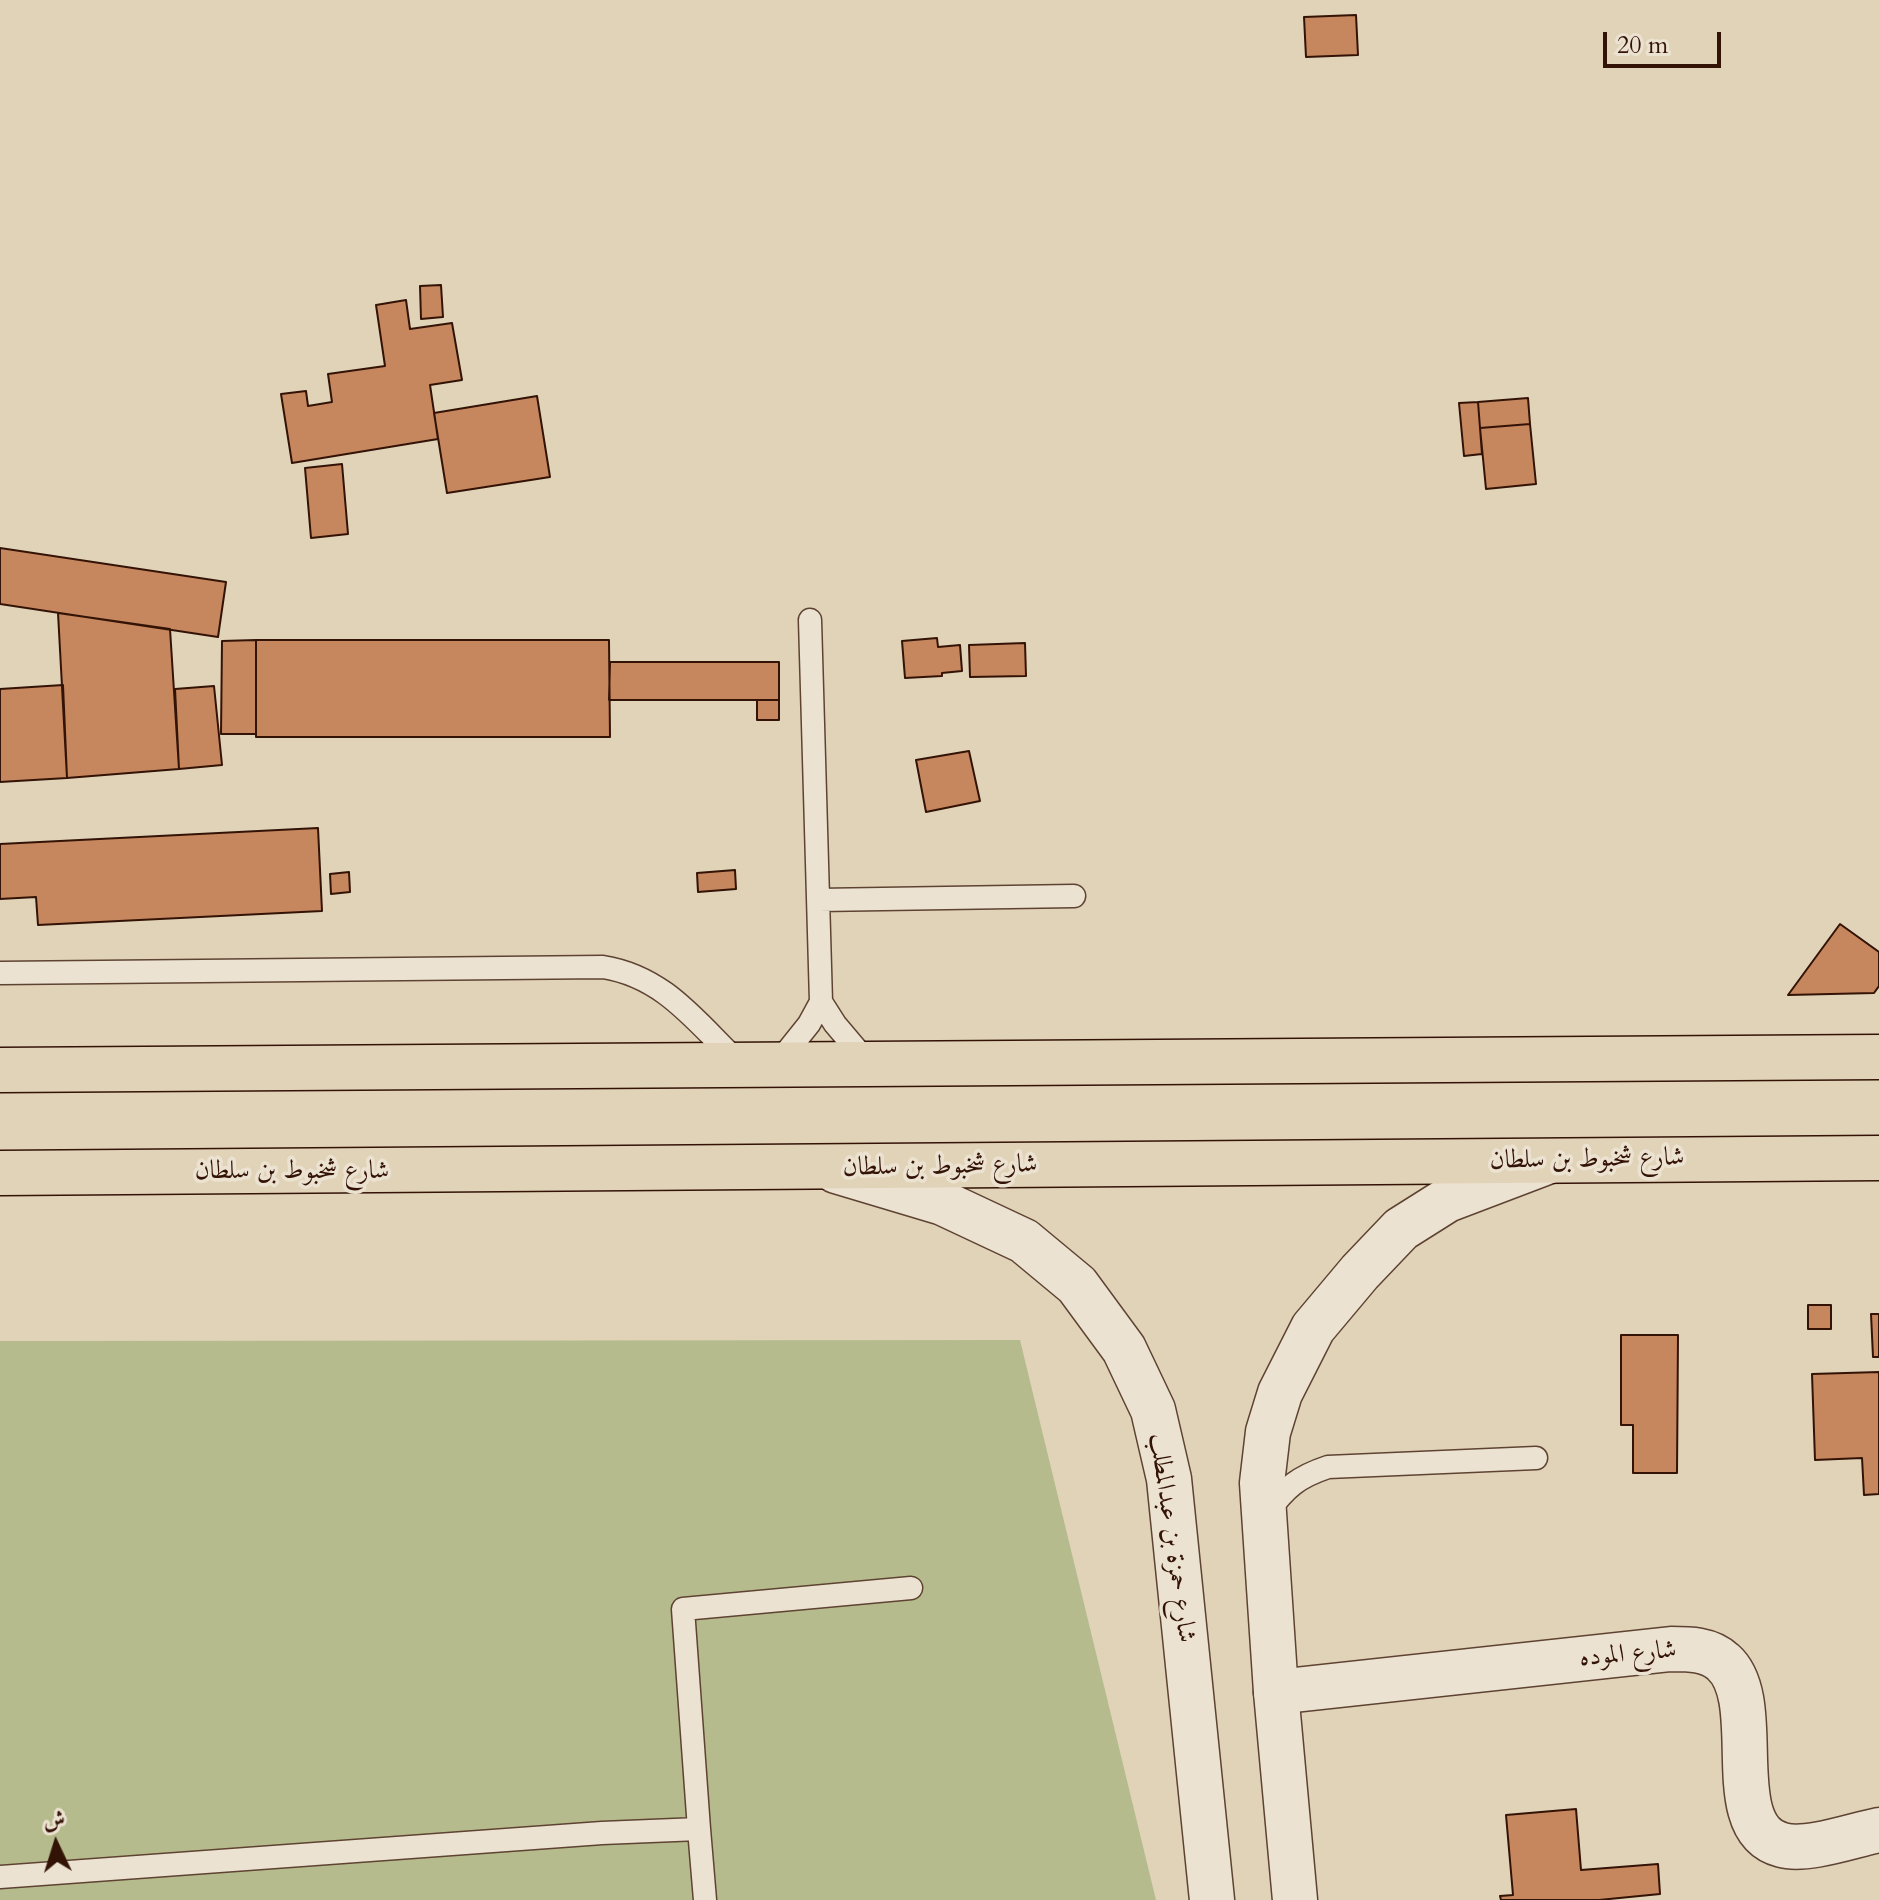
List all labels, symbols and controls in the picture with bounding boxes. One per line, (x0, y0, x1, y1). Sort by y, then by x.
scale bar (1607, 16, 1725, 66)
text: 20 m (1617, 29, 1668, 62)
street label: شارع شخبوط بن سلطان (1489, 1143, 1685, 1177)
street label: شارع شخبوط بن سلطان (842, 1150, 1038, 1184)
street label: شارع شخبوط بن سلطان (195, 1156, 389, 1188)
street label: شارع حمزة بن عبدالمطلب (1141, 1431, 1201, 1645)
street label: شارع الموده (1578, 1635, 1678, 1675)
north arrow (16, 1804, 96, 1884)
text: ش (42, 1804, 66, 1836)

